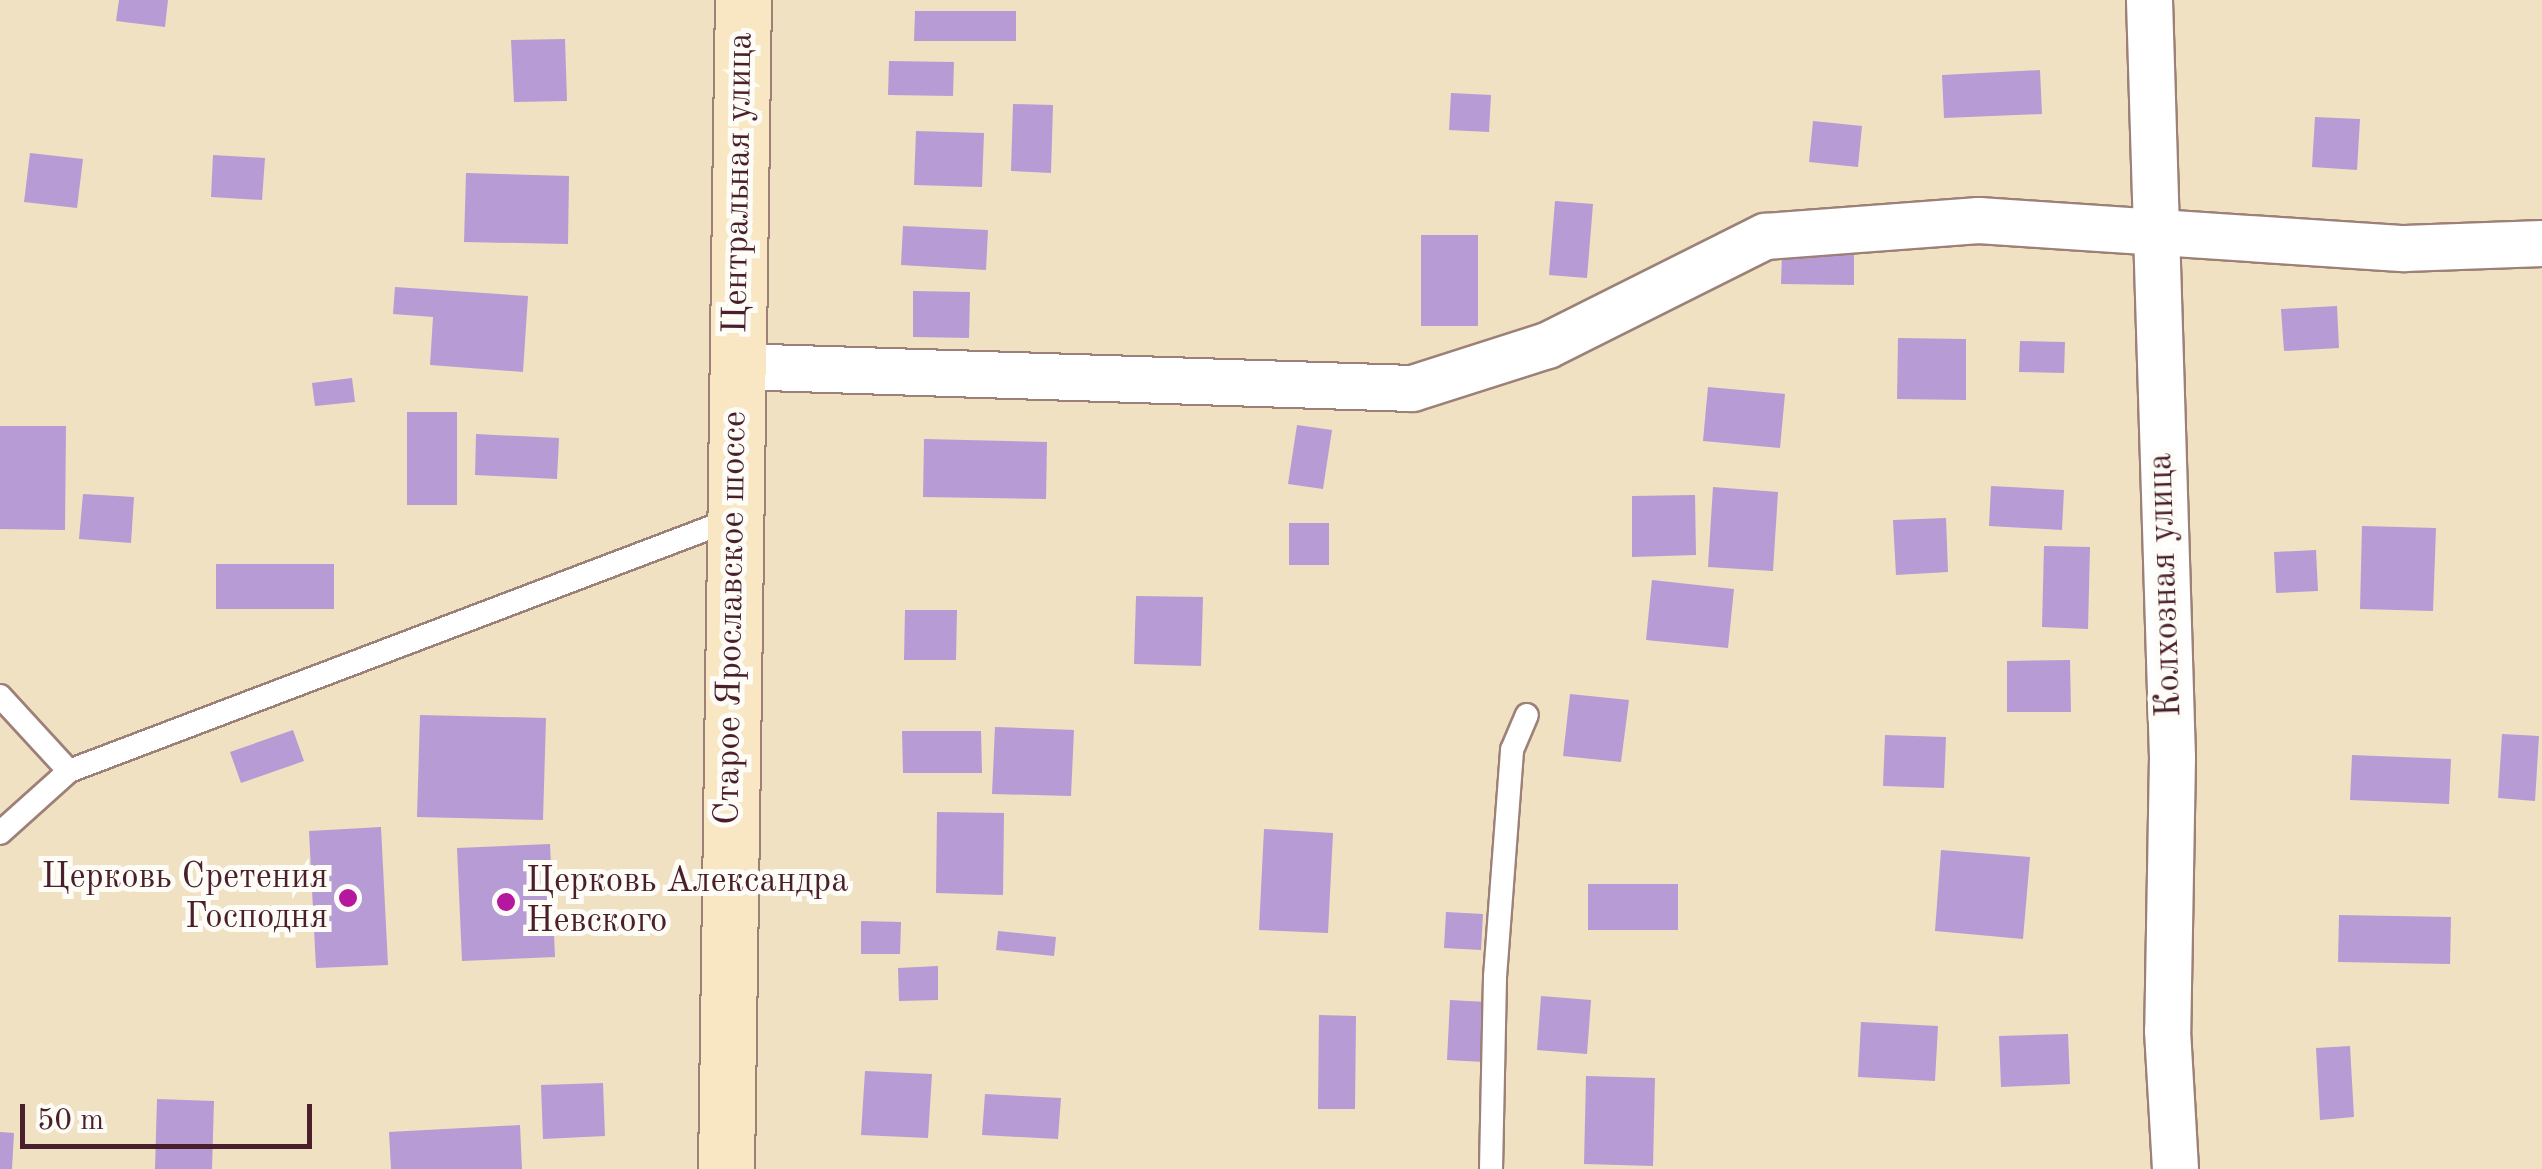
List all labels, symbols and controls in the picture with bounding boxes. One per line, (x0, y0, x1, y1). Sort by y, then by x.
street label: Центральная улица (715, 32, 763, 334)
street label: Старое Ярославское шоссе (707, 411, 757, 825)
street label: Колхозная улица (2140, 452, 2192, 718)
place label: Церковь Сретения Господня (41, 857, 328, 939)
place label: Церковь Александра Невского (526, 861, 848, 943)
marker: Церковь Сретения Господня (337, 887, 359, 909)
marker: Церковь Александра Невского (495, 891, 517, 913)
scale bar (25, 1084, 318, 1146)
text: 50 m (37, 1106, 104, 1136)

